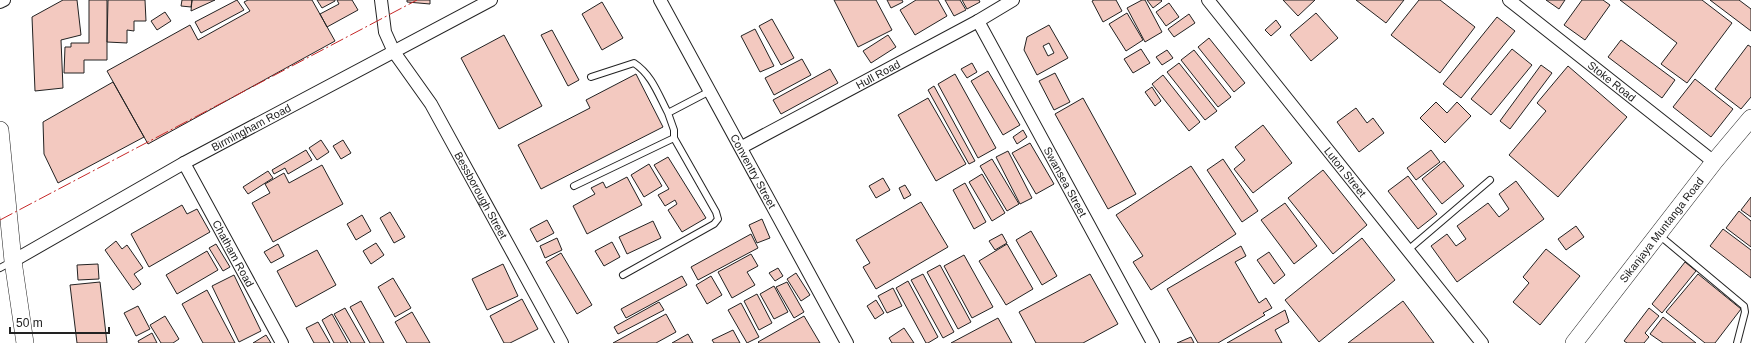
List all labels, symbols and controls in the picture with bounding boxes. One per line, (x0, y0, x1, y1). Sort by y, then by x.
street label: Hull Road (854, 58, 902, 91)
street label: Stoke Road (1585, 59, 1638, 104)
street label: Birmingham Road (209, 101, 293, 153)
street label: Conventry Street (728, 132, 778, 210)
street label: Swansea Street (1042, 145, 1089, 219)
street label: Luton Street (1322, 145, 1369, 199)
street label: Bessborough Street (452, 150, 510, 241)
street label: Sikanjaya Muntanga Road (1617, 175, 1706, 285)
street label: Chatham Road (210, 218, 256, 289)
scale bar (10, 309, 109, 335)
text: 50 m (16, 316, 43, 330)

